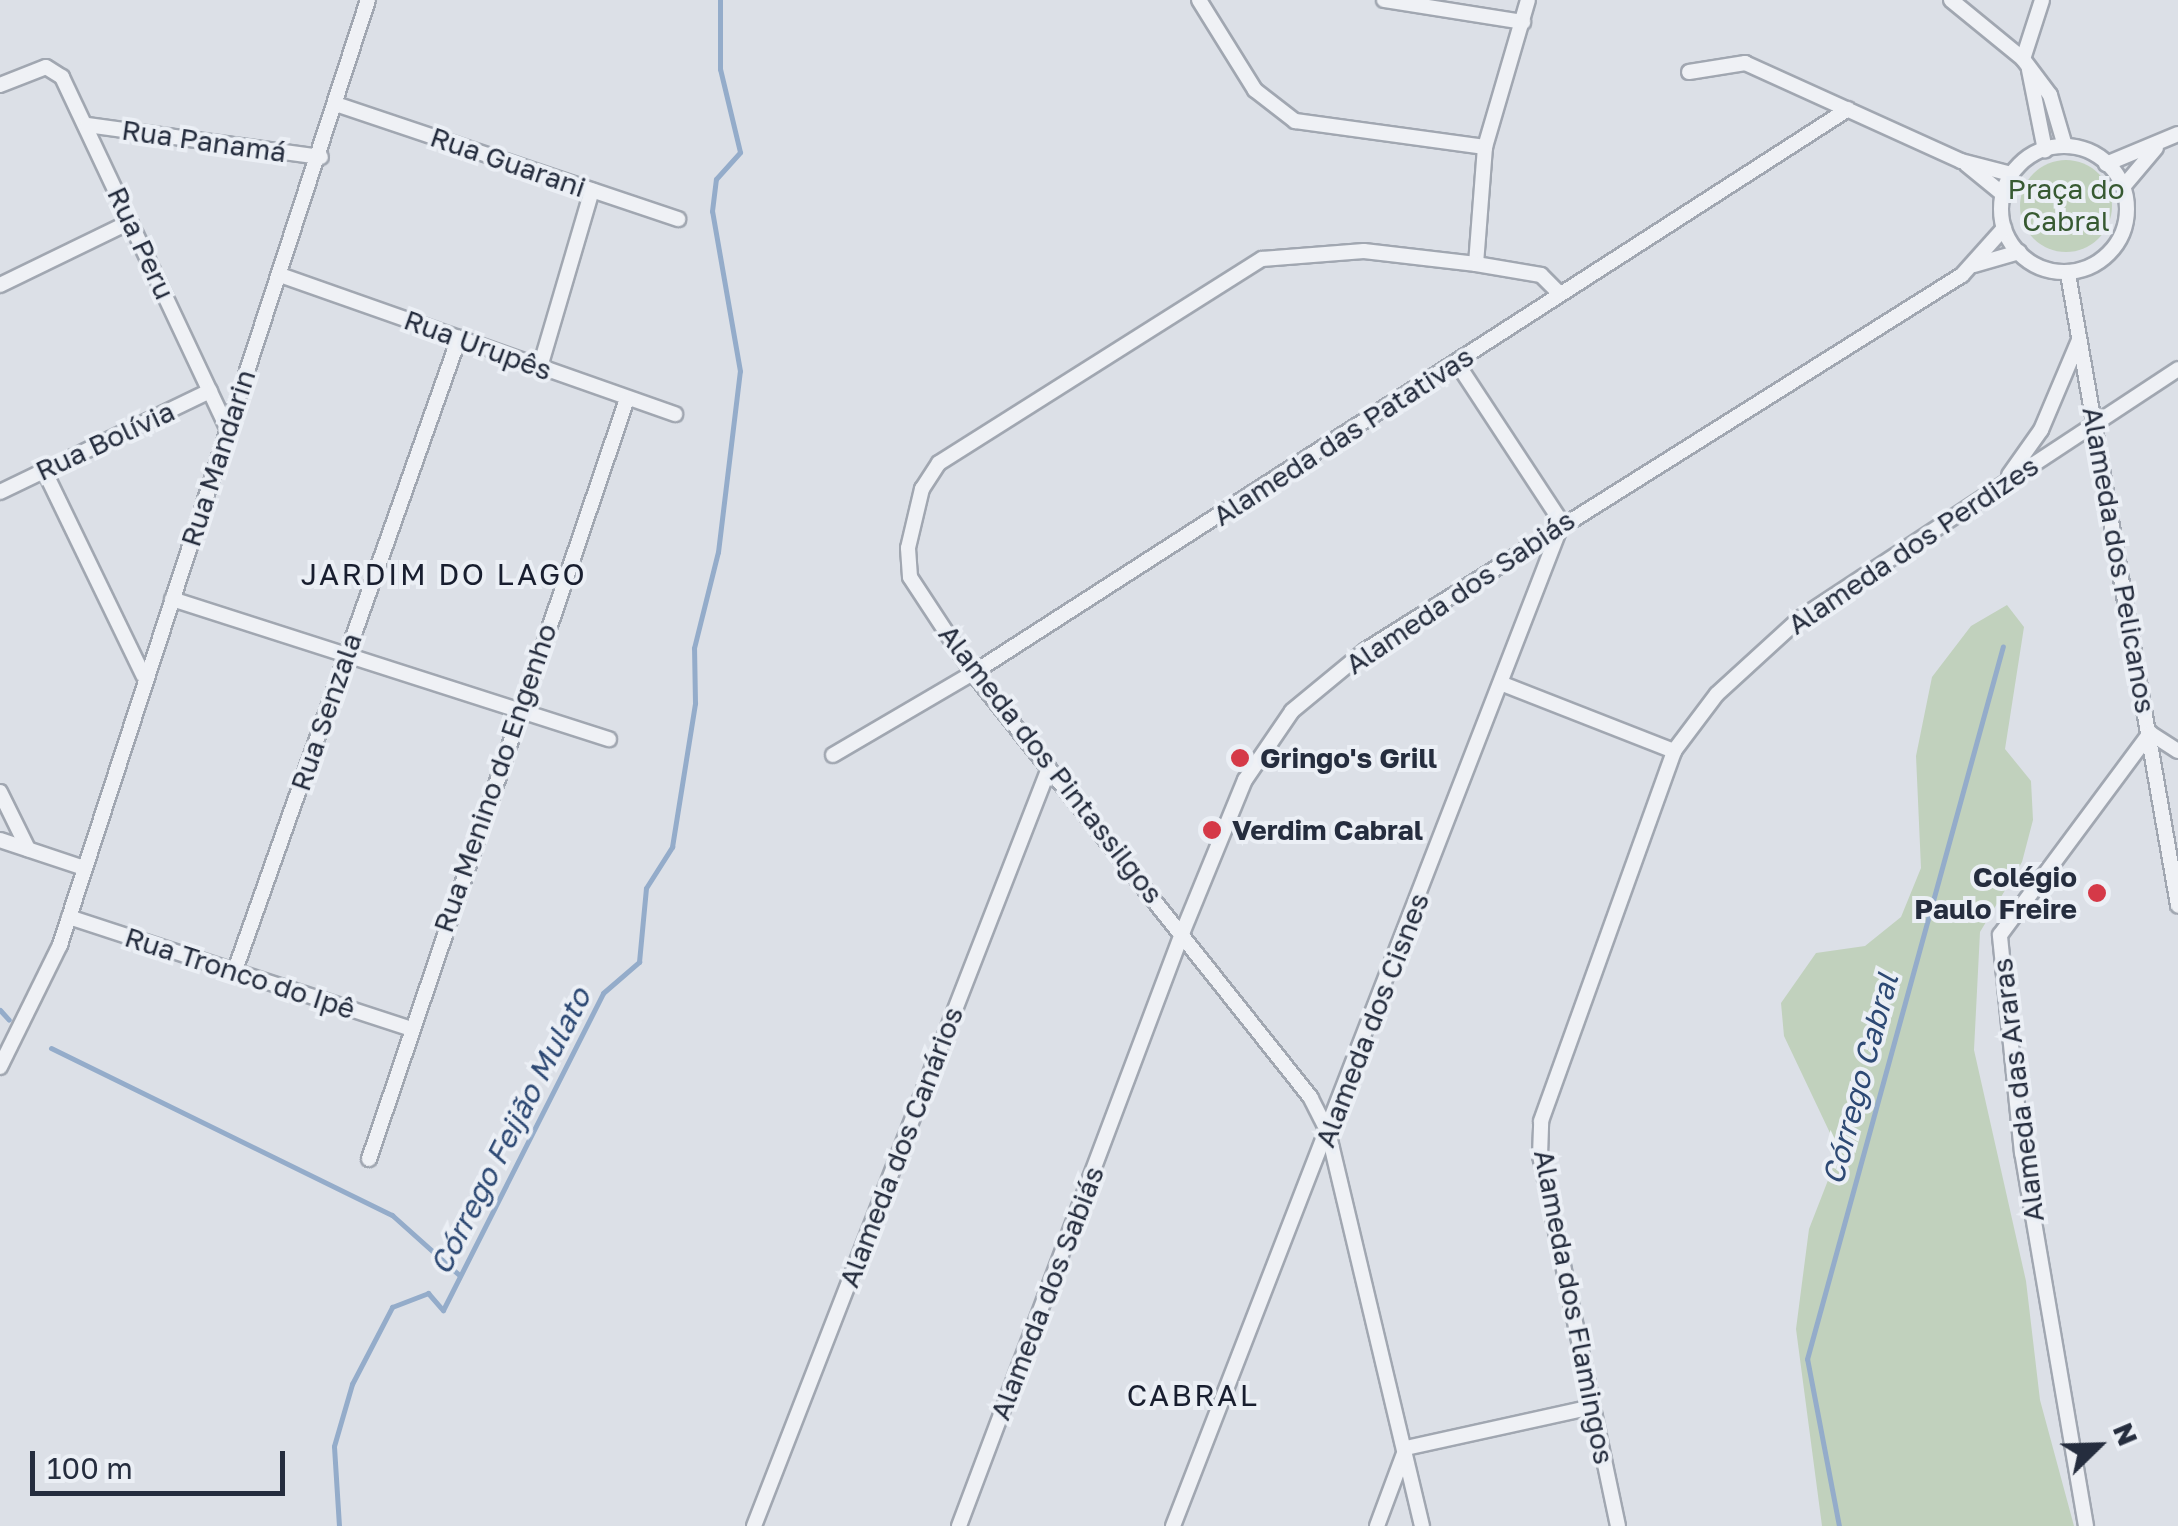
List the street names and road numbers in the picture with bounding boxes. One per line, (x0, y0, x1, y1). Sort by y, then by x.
street label: Rua Panamá (120, 113, 288, 169)
street label: Rua Guarani (426, 120, 590, 204)
street label: Rua Peru (100, 181, 182, 305)
street label: Rua Urupês (400, 303, 556, 387)
street label: Alameda das Patativas (1207, 339, 1479, 533)
street label: Rua Mandarin (174, 365, 262, 551)
street label: Rua Bolívia (30, 394, 180, 488)
street label: Alameda dos Pelicanos (2075, 404, 2163, 716)
street label: Alameda dos Perdizes (1781, 449, 2045, 641)
street label: Alameda dos Sabiás (1339, 503, 1581, 681)
street label: Alameda dos Pintassilgos (932, 618, 1170, 910)
street label: Rua Menino do Engenho (426, 619, 564, 937)
street label: Rua Senzala (283, 629, 369, 795)
street label: Alameda dos Cisnes (1308, 888, 1436, 1152)
street label: Rua Tronco do Ipê (121, 920, 359, 1026)
street label: Alameda das Araras (1985, 956, 2051, 1224)
street label: Alameda dos Canários (832, 1002, 970, 1292)
street label: Alameda dos Flamingos (1527, 1147, 1621, 1467)
street label: Alameda dos Sabiás (983, 1161, 1111, 1425)

